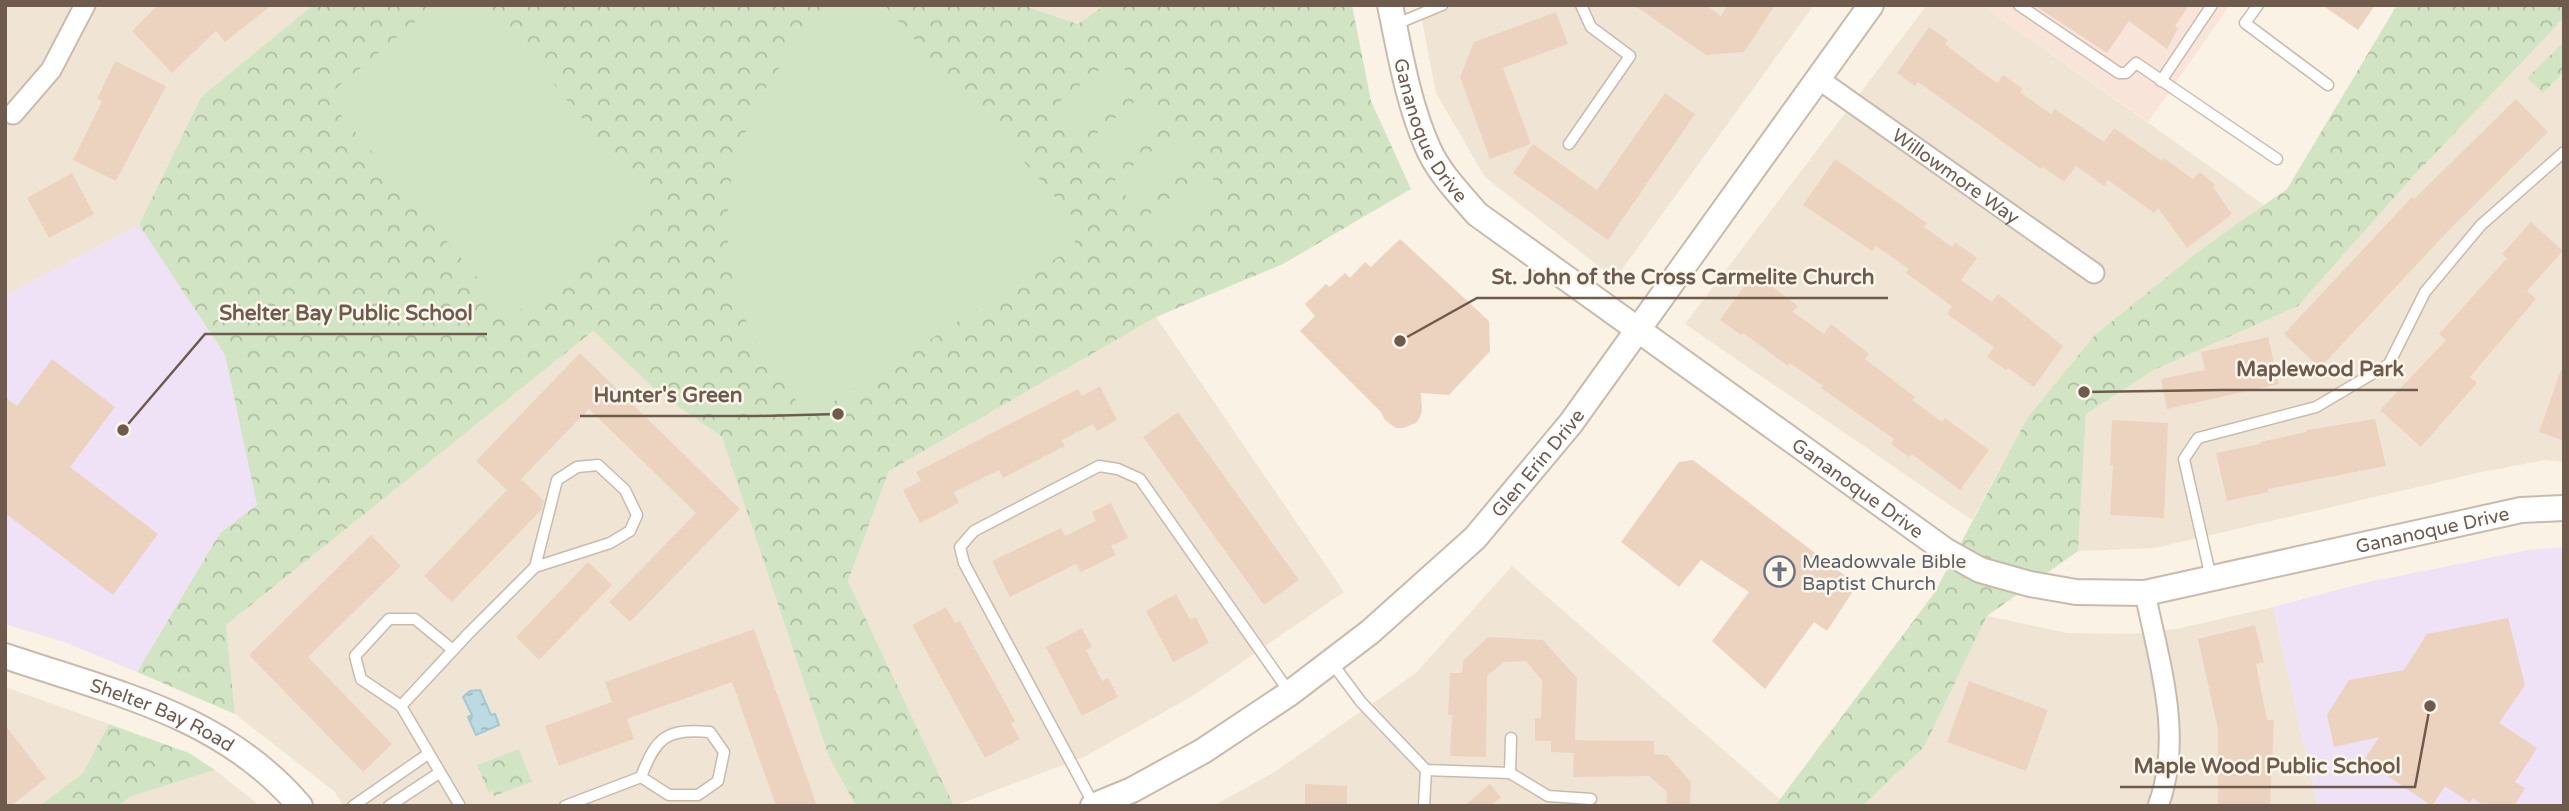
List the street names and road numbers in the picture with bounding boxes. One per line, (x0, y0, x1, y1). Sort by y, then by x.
street label: Gananoque Drive (1389, 56, 1472, 207)
street label: Willowmore Way (1888, 124, 2023, 229)
street label: Glen Erin Drive (1487, 405, 1589, 522)
street label: Gananoque Drive (1787, 434, 1927, 543)
street label: Gananoque Drive (2354, 503, 2511, 558)
street label: Shelter Bay Road (87, 674, 238, 757)

